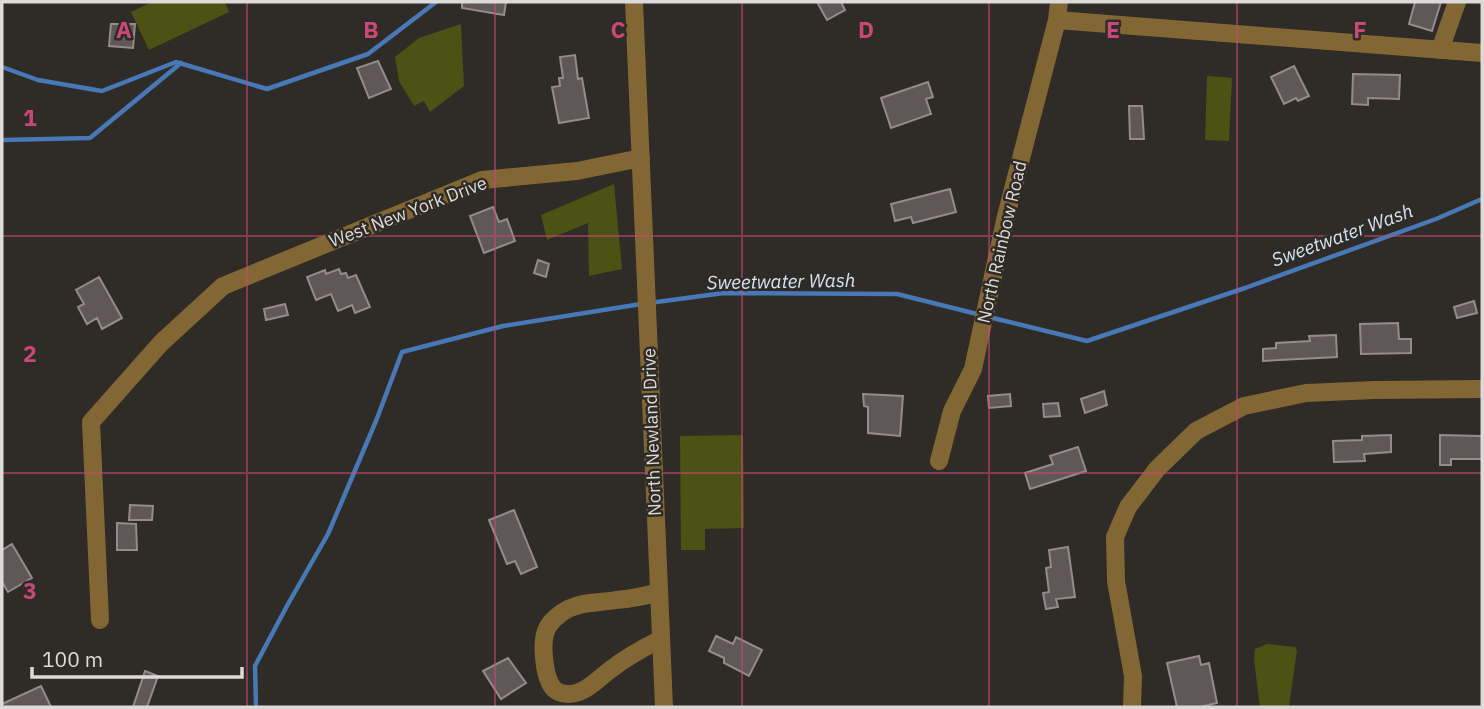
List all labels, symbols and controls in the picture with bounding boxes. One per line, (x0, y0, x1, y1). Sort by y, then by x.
text: A (116, 14, 132, 44)
text: B (363, 14, 379, 44)
text: C (611, 14, 626, 44)
text: D (858, 14, 874, 44)
text: E (1106, 14, 1120, 44)
text: F (1353, 14, 1367, 44)
text: 1 (23, 102, 37, 132)
street label: North Rainbow Road (972, 159, 1031, 325)
street label: West New York Drive (326, 171, 490, 252)
water label: Sweetwater Wash (1268, 198, 1416, 272)
water label: Sweetwater Wash (706, 268, 856, 294)
text: 2 (23, 338, 37, 368)
street label: North Newland Drive (637, 348, 666, 516)
text: 3 (23, 575, 37, 605)
scale bar (32, 636, 242, 680)
text: 100 m (42, 645, 103, 673)

